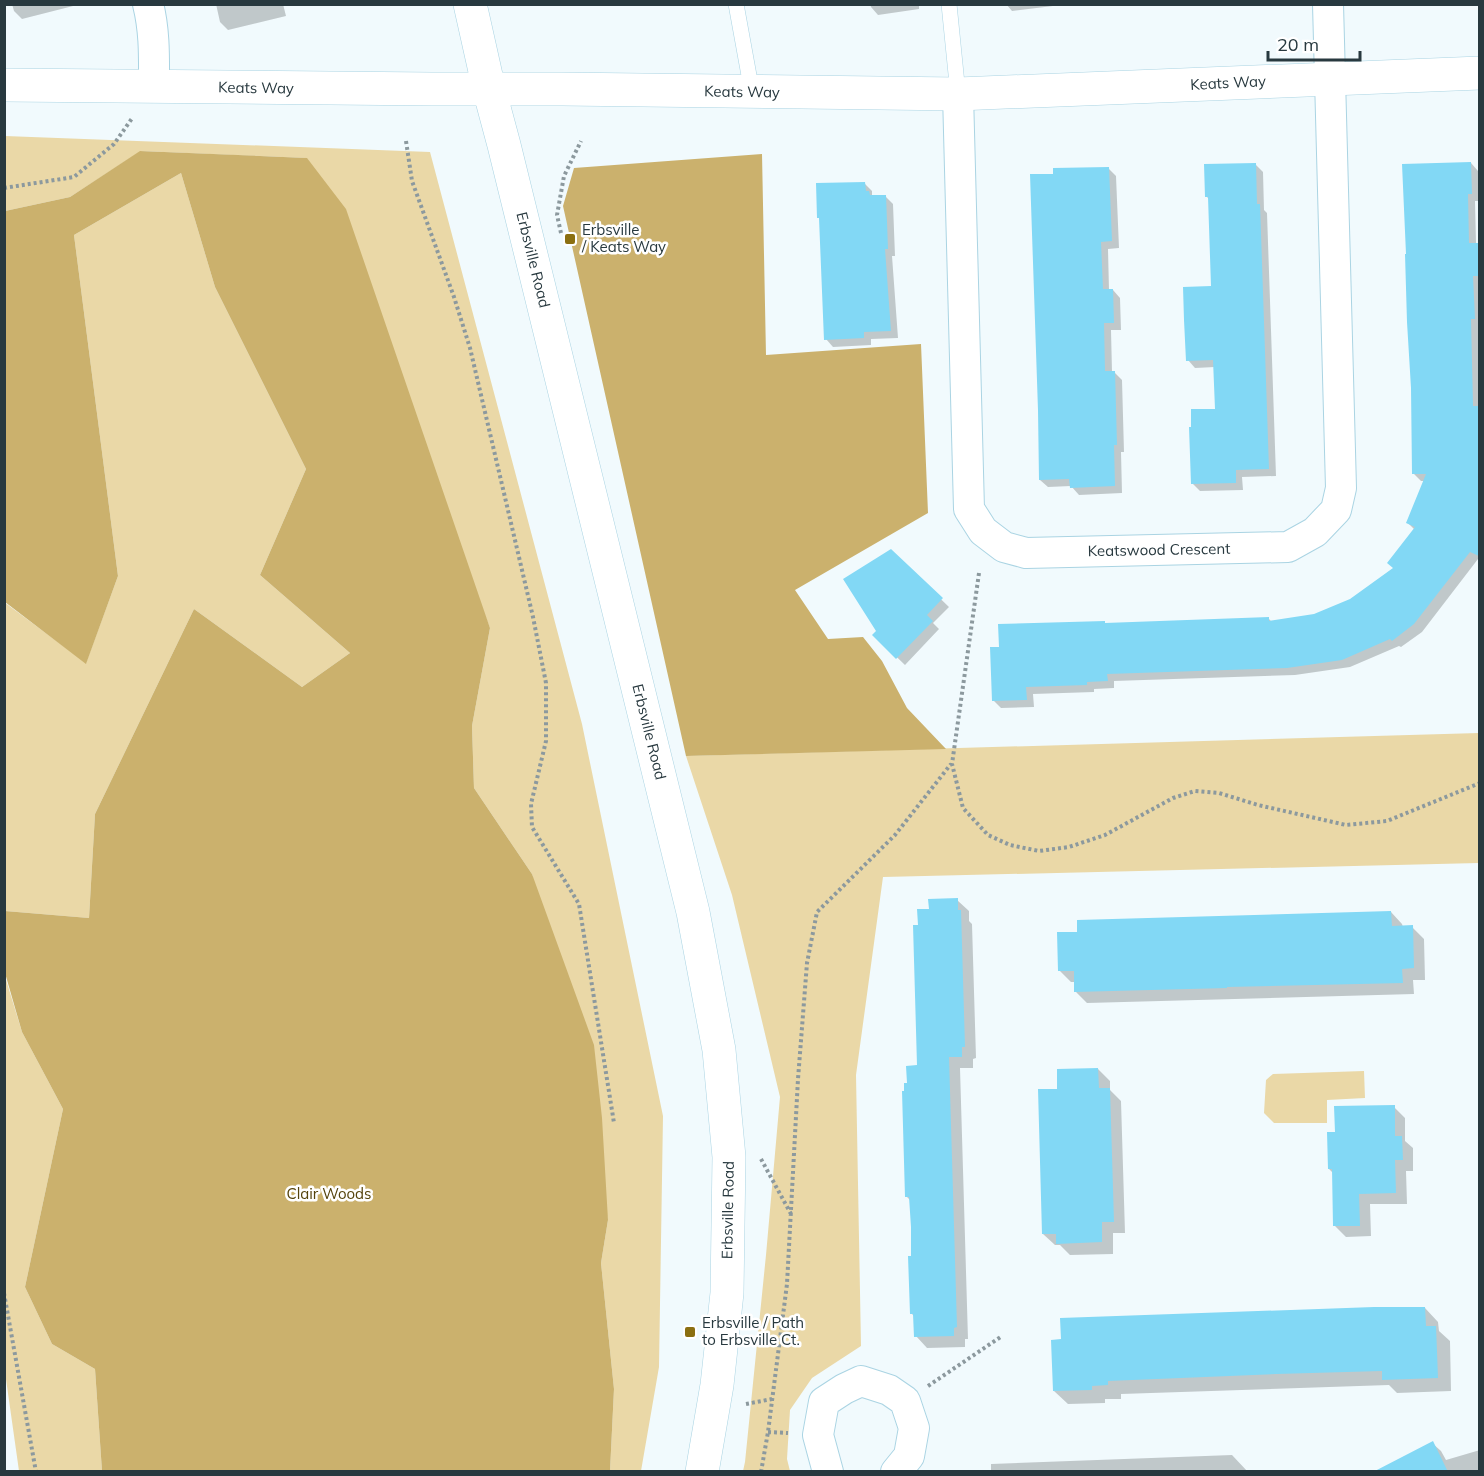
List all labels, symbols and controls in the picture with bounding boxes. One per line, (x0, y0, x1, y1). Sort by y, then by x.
scale bar (1268, 24, 1360, 62)
text: 20 m (1277, 33, 1319, 56)
street label: Keats Way (1190, 71, 1266, 94)
street label: Keats Way (218, 77, 294, 98)
street label: Keats Way (704, 81, 780, 102)
street label: Erbsville Road (512, 210, 555, 310)
place label: Erbsville / Keats Way (581, 220, 666, 256)
marker: Erbsville / Keats Way (563, 232, 577, 246)
street label: Keatswood Crescent (1087, 539, 1230, 560)
street label: Erbsville Road (628, 682, 671, 782)
street label: Erbsville Road (717, 1161, 738, 1259)
park label: Clair Woods (286, 1184, 372, 1203)
place label: Erbsville / Path to Erbsville Ct. (702, 1313, 804, 1349)
marker: Erbsville / Path to Erbsville Ct. (683, 1325, 697, 1339)

